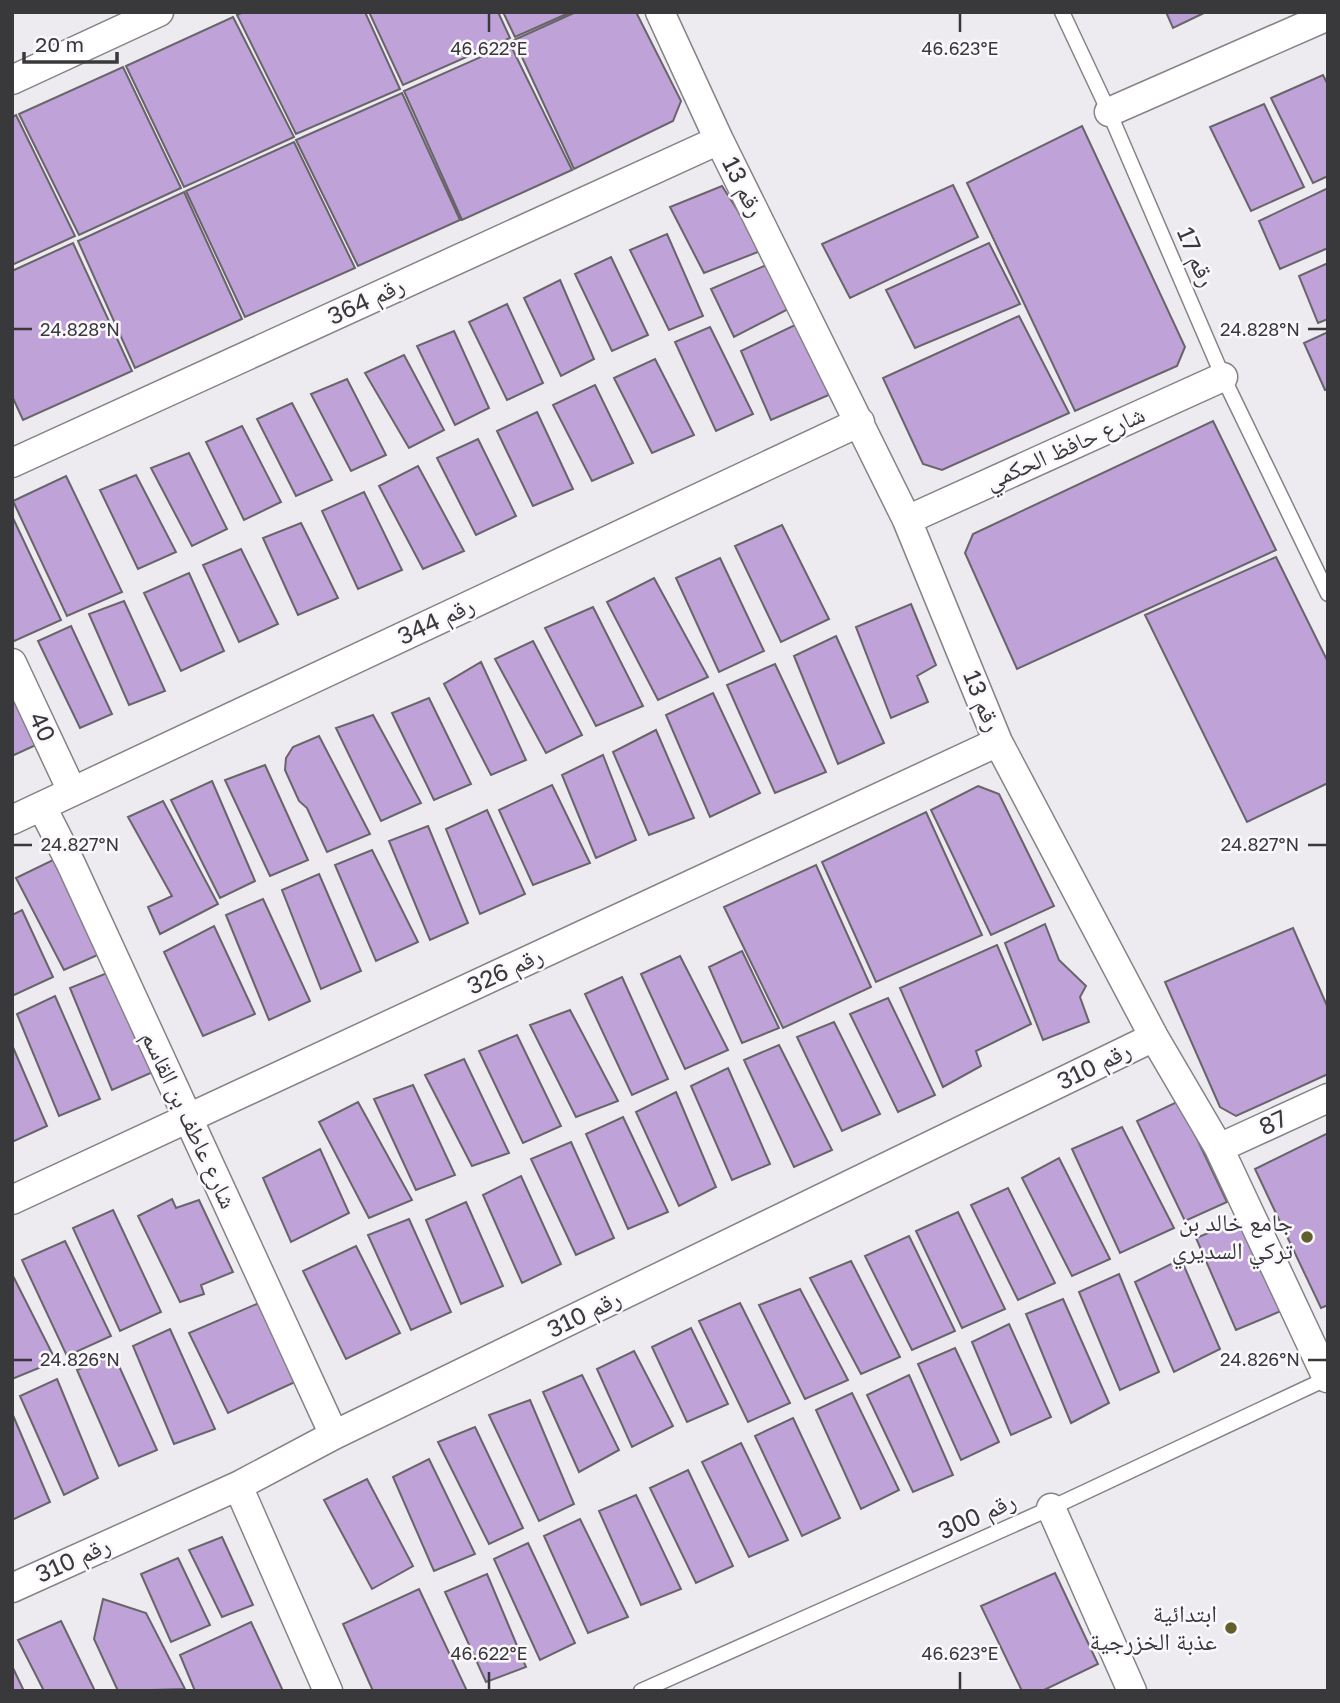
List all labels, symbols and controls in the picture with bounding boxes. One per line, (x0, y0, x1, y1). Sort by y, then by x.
scale bar (24, 21, 117, 65)
text: 20 m (35, 31, 84, 57)
text: 46.622°E (450, 37, 528, 59)
text: 46.623°E (921, 37, 999, 59)
street label: رقم 13 (714, 151, 772, 223)
street label: رقم 17 (1169, 222, 1223, 292)
street label: رقم 364 (322, 269, 410, 333)
text: 24.828°N (40, 318, 120, 340)
text: 24.828°N (1220, 318, 1300, 340)
street label: شارع حافظ الحكمي (980, 398, 1151, 500)
street label: رقم 344 (392, 589, 480, 653)
street label: رقم 13 (955, 665, 1009, 737)
street label: 40 (24, 707, 63, 746)
text: 24.827°N (41, 833, 119, 855)
text: 24.827°N (1221, 833, 1299, 855)
street label: رقم 326 (462, 939, 548, 1003)
street label: شارع عاطف بن القاسم (134, 1026, 244, 1214)
street label: رقم 310 (1052, 1034, 1136, 1098)
street label: 87 (1254, 1103, 1291, 1141)
place label: جامع خالد بن تركي السديري (1172, 1207, 1293, 1270)
marker: جامع خالد بن تركي السديري (1299, 1229, 1315, 1245)
street label: رقم 310 (542, 1282, 626, 1346)
text: 24.826°N (40, 1348, 120, 1370)
text: 24.826°N (1220, 1348, 1300, 1370)
street label: رقم 300 (933, 1485, 1021, 1547)
street label: رقم 310 (31, 1529, 115, 1591)
place label: ابتدائية عذبة الخزرجية (1090, 1598, 1217, 1656)
marker: ابتدائية عذبة الخزرجية (1223, 1620, 1239, 1636)
text: 46.622°E (450, 1642, 528, 1664)
text: 46.623°E (921, 1642, 999, 1664)

